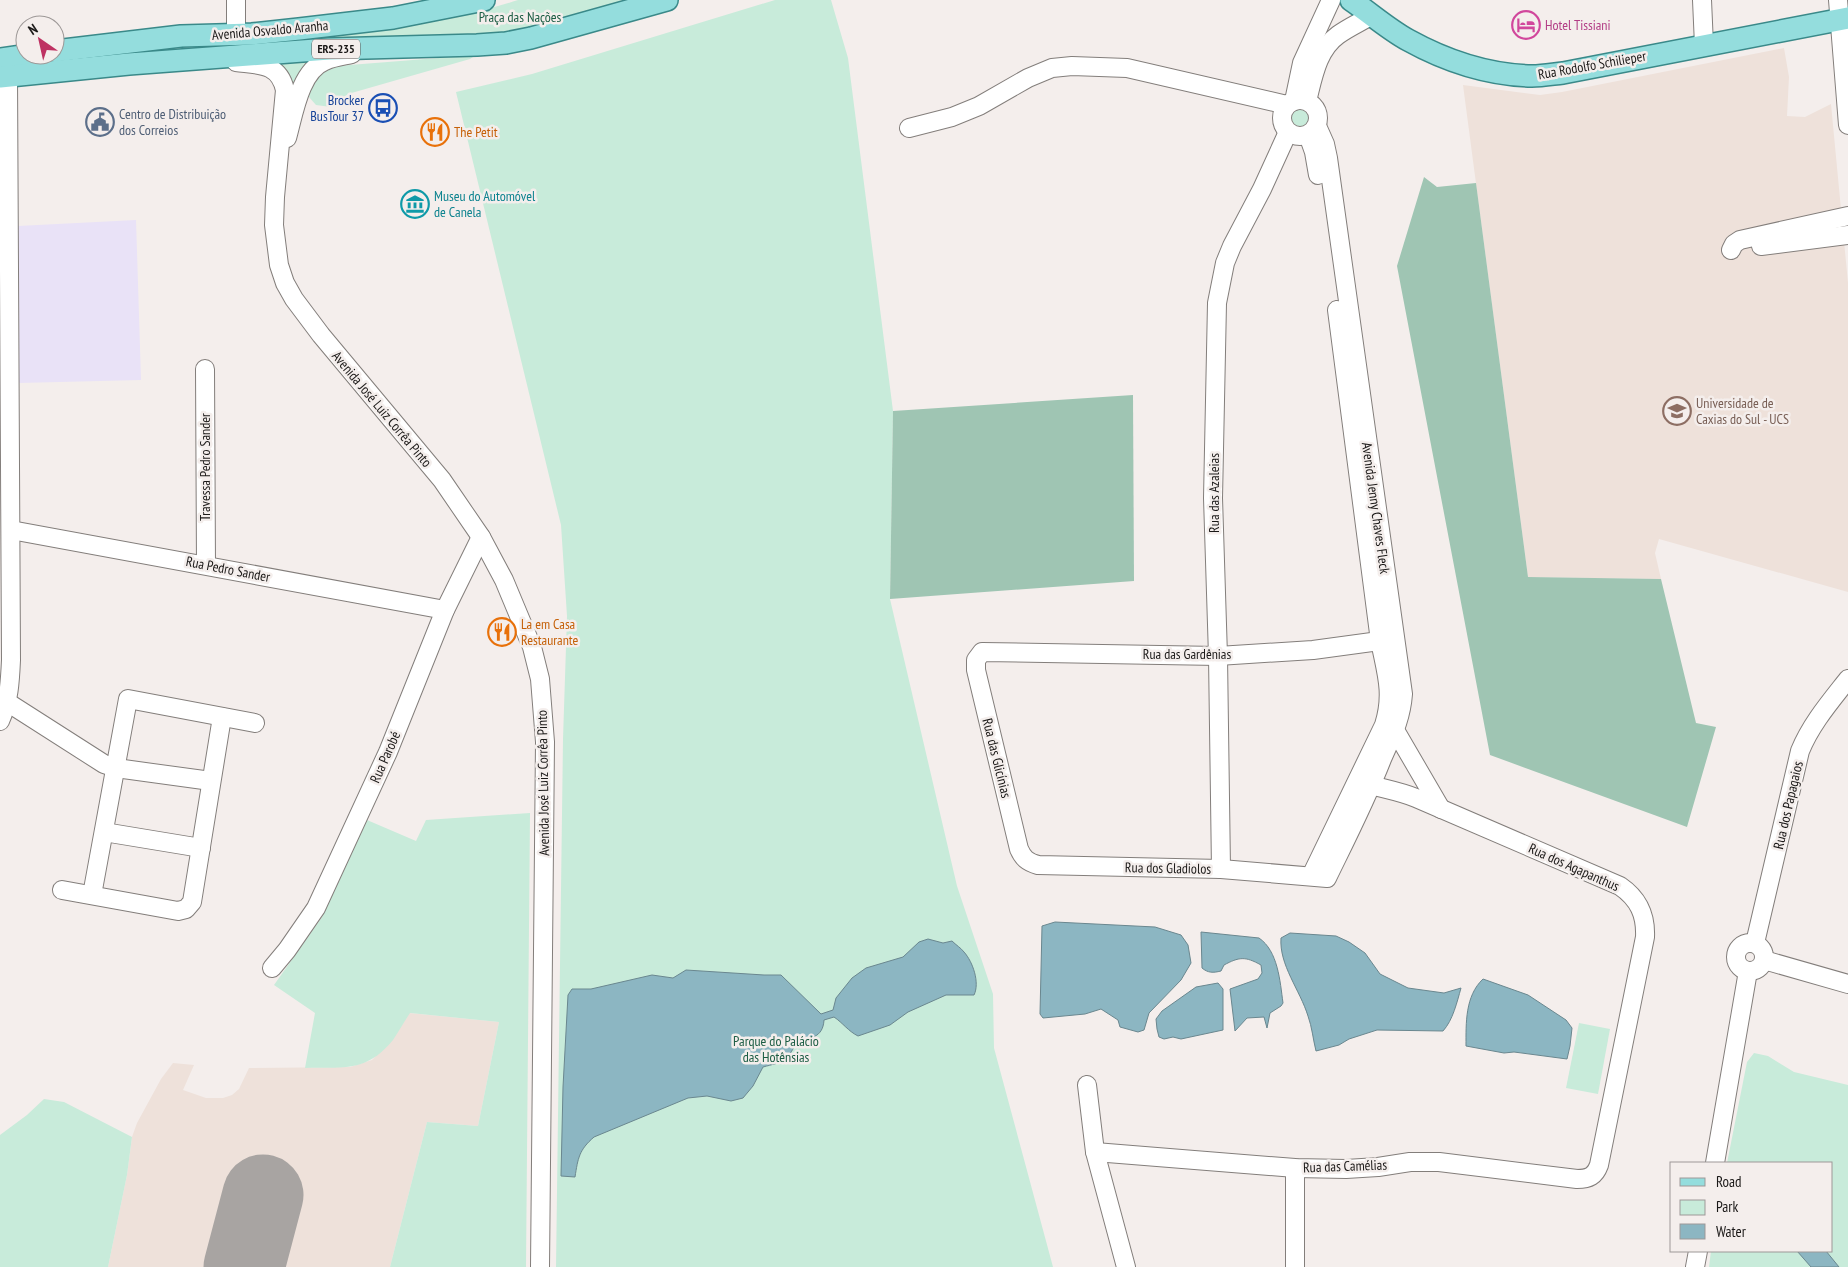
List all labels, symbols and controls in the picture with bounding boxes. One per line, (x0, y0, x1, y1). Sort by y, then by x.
park label: Praça das Nações (479, 8, 562, 26)
hotel icon: Hotel Tissiani (1511, 10, 1541, 40)
north arrow (15, 15, 65, 65)
street label: Avenida Osvaldo Aranha (211, 16, 329, 44)
place label: Hotel Tissiani (1545, 16, 1611, 34)
text: N (25, 20, 41, 39)
road number: ERS-235 (312, 40, 360, 59)
street label: Rua Rodolfo Schilieper (1537, 47, 1648, 83)
place label: Brocker BusTour 37 (310, 91, 364, 125)
bus stop icon: Brocker BusTour 37 (368, 93, 398, 123)
place label: Centro de Distribuição dos Correios (119, 105, 226, 139)
public building icon: Centro de Distribuição dos Correios (85, 107, 115, 137)
restaurant icon: The Petit (420, 117, 450, 147)
place label: The Petit (454, 123, 498, 141)
place label: Museu do Automóvel de Canela (434, 187, 536, 221)
museum icon: Museu do Automóvel de Canela (400, 189, 430, 219)
street label: Avenida José Luiz Corrêa Pinto (328, 347, 436, 471)
place label: Universidade de Caxias do Sul - UCS (1696, 394, 1789, 428)
school or university icon: Universidade de Caxias do Sul - UCS (1662, 396, 1692, 426)
street label: Travessa Pedro Sander (196, 413, 214, 521)
street label: Avenida Jenny Chaves Fleck (1358, 441, 1394, 576)
street label: Rua das Azaleias (1205, 453, 1223, 533)
street label: Rua Pedro Sander (184, 552, 272, 586)
place label: La em Casa Restaurante (521, 615, 579, 649)
restaurant icon: La em Casa Restaurante (487, 617, 517, 647)
street label: Rua das Gardênias (1143, 645, 1231, 663)
street label: Avenida José Luiz Corrêa Pinto (533, 710, 553, 856)
street label: Rua das Glicínias (978, 716, 1016, 800)
street label: Rua Parobé (366, 728, 404, 786)
street label: Rua dos Papagaios (1769, 759, 1807, 851)
street label: Rua dos Agapanthus (1526, 839, 1622, 895)
street label: Rua dos Gladiolos (1125, 858, 1211, 878)
park label: Parque do Palácio das Hotênsias (733, 1032, 819, 1066)
street label: Rua das Camélias (1303, 1156, 1388, 1176)
legend (1670, 1162, 1833, 1252)
text: Road (1716, 1172, 1742, 1191)
text: Park (1716, 1197, 1738, 1216)
text: Water (1716, 1222, 1747, 1241)

